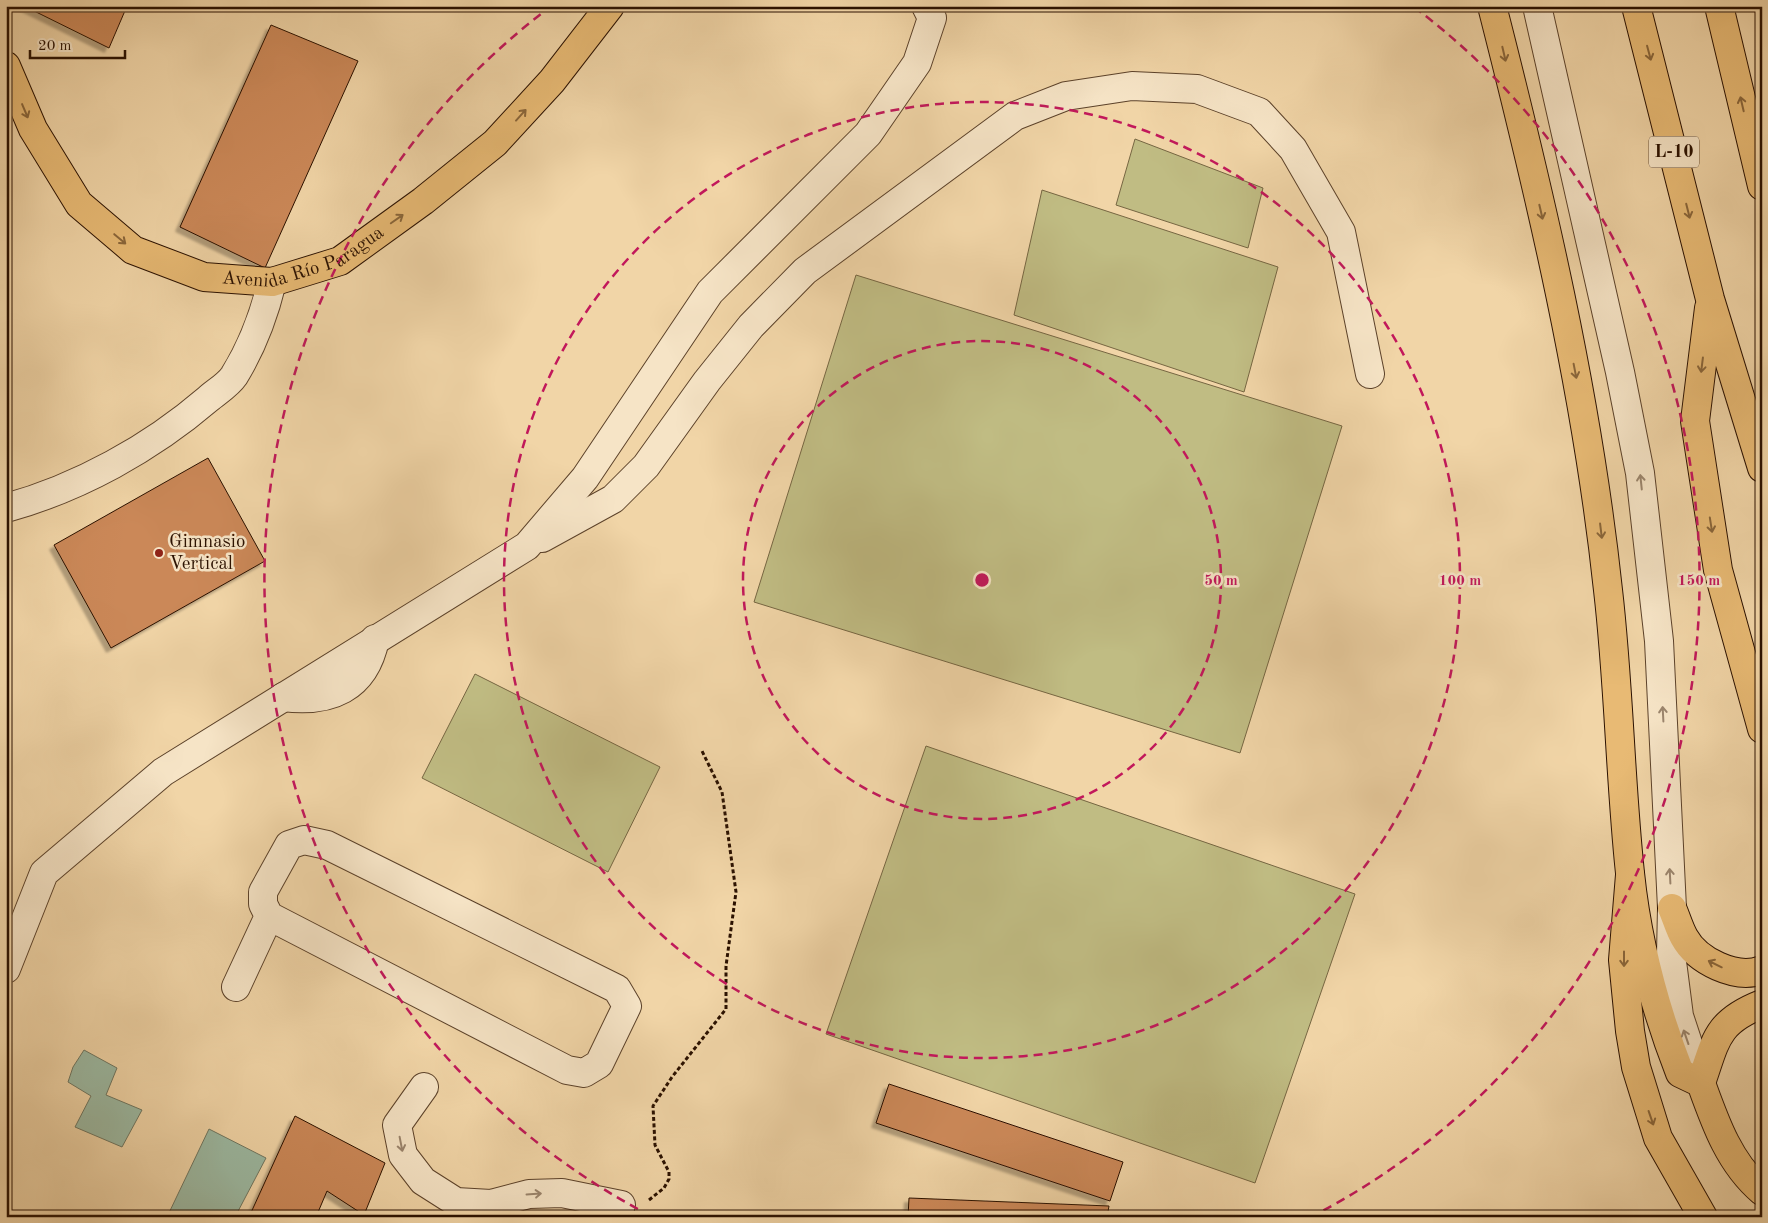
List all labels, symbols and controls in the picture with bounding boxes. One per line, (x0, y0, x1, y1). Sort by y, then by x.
scale bar (30, 28, 125, 60)
text: 20 m (38, 39, 72, 54)
one-way arrow (1500, 45, 1509, 61)
one-way arrow (1644, 45, 1654, 61)
one-way arrow (1737, 97, 1746, 113)
one-way arrow (22, 103, 31, 118)
one-way arrow (515, 108, 527, 121)
road number: L-10 (1649, 136, 1699, 168)
one-way arrow (1684, 202, 1694, 218)
one-way arrow (1537, 203, 1546, 219)
one-way arrow (390, 214, 403, 225)
street label: Avenida Río Paragua (221, 223, 388, 292)
one-way arrow (114, 234, 127, 245)
one-way arrow (1697, 356, 1707, 372)
one-way arrow (1570, 362, 1580, 378)
one-way arrow (1636, 475, 1646, 491)
one-way arrow (1707, 517, 1717, 533)
one-way arrow (1596, 523, 1606, 539)
place label: Gimnasio Vertical (169, 533, 245, 574)
marker: Gimnasio Vertical (153, 547, 165, 559)
centre of rings (973, 571, 991, 589)
text: 50 m (1204, 574, 1238, 589)
text: 100 m (1439, 574, 1481, 589)
text: 150 m (1678, 574, 1720, 589)
one-way arrow (1658, 706, 1667, 722)
one-way arrow (1666, 868, 1675, 884)
one-way arrow (1619, 950, 1629, 966)
one-way arrow (1708, 958, 1723, 968)
one-way arrow (1681, 1029, 1690, 1045)
one-way arrow (1647, 1110, 1656, 1125)
one-way arrow (397, 1136, 406, 1152)
one-way arrow (526, 1189, 542, 1198)

